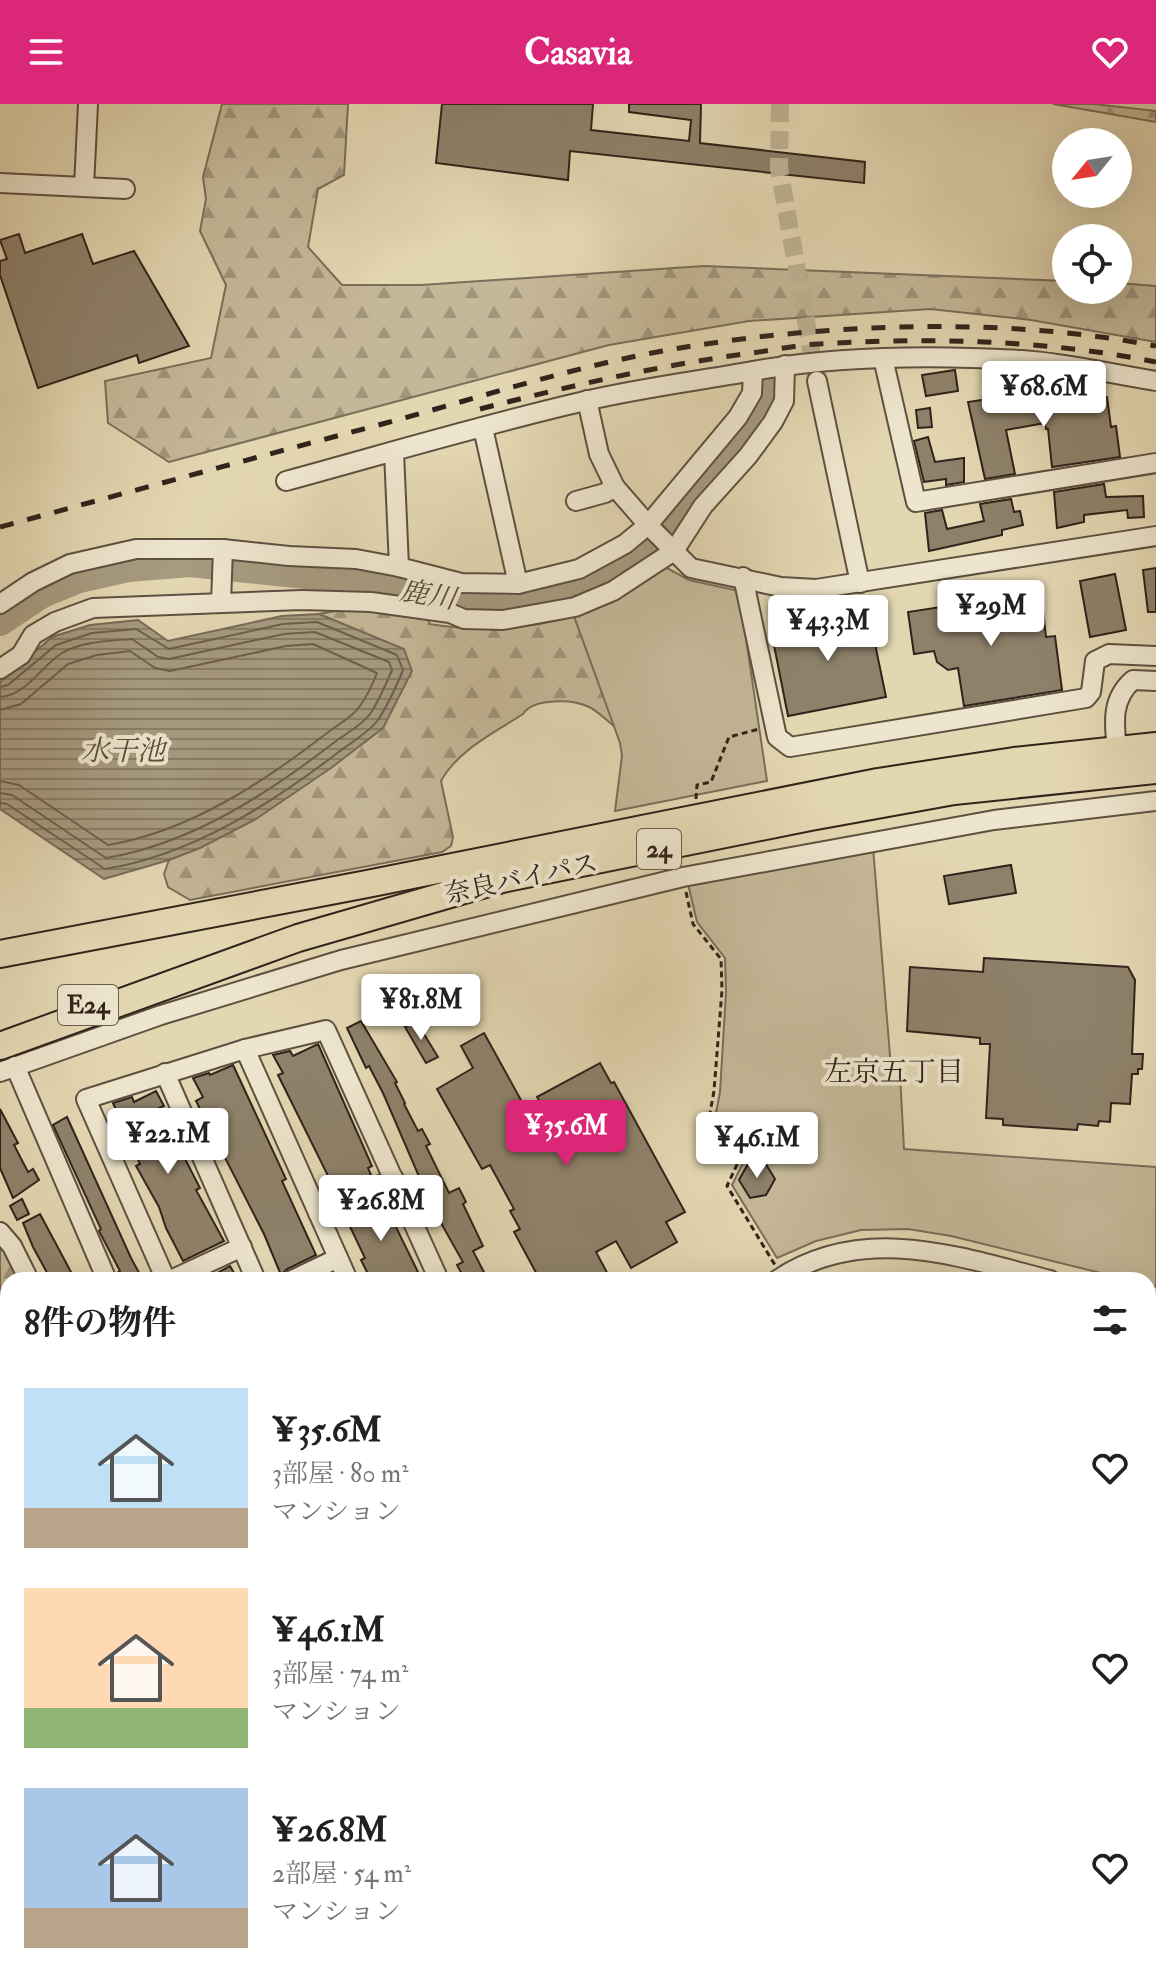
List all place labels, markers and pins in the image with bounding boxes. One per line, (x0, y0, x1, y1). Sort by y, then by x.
pin: ¥68.6M (979, 361, 1109, 429)
pin: ¥29M (944, 580, 1038, 648)
pin: ¥43.3M (763, 595, 893, 663)
pin: ¥81.8M (356, 974, 486, 1042)
pin: ¥35.6M (501, 1100, 631, 1168)
pin: ¥22.1M (103, 1108, 233, 1176)
pin: ¥46.1M (692, 1112, 822, 1180)
pin: ¥26.8M (316, 1175, 446, 1243)

